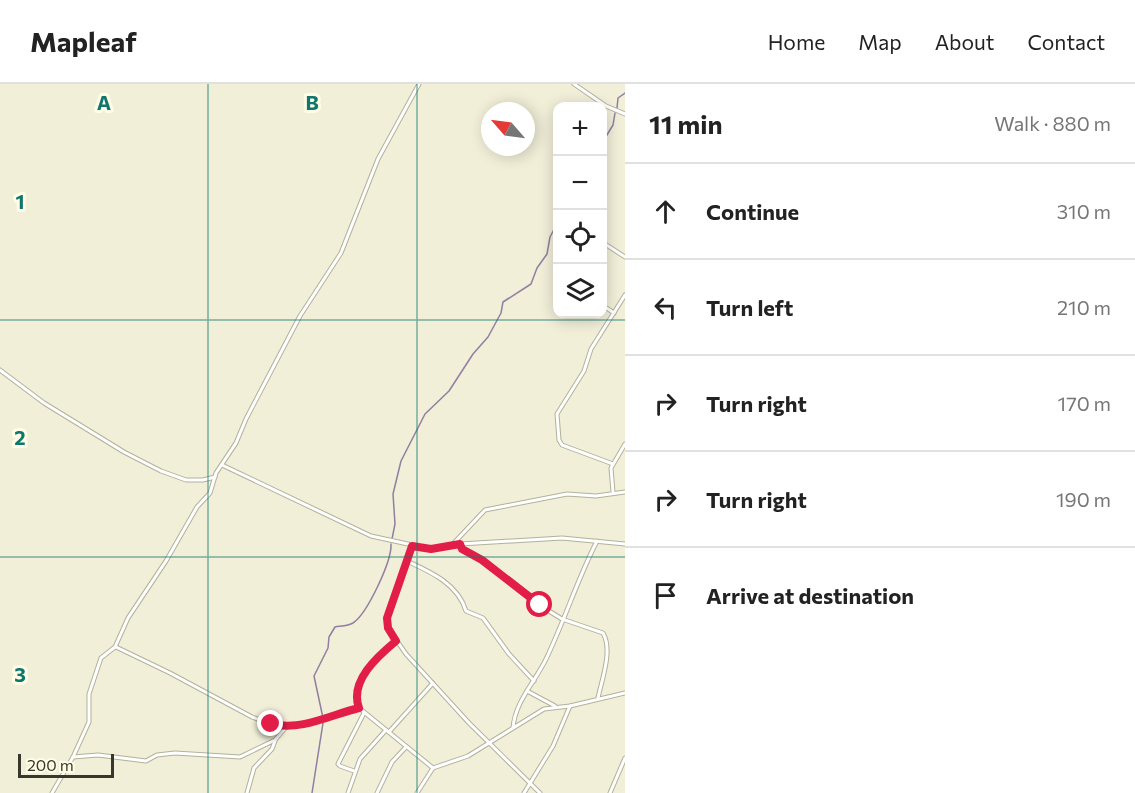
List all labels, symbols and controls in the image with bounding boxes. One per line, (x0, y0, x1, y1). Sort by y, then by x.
text: Mapleaf (30, 24, 137, 58)
text: Home (768, 29, 825, 54)
text: Map (858, 29, 902, 54)
text: About (935, 29, 994, 54)
text: Contact (1027, 29, 1105, 54)
text: A (97, 90, 111, 114)
text: B (305, 90, 319, 114)
north arrow (481, 102, 535, 156)
map controls (553, 102, 607, 318)
button: + (553, 102, 607, 156)
text: 11 min (649, 108, 722, 139)
text: Walk · 880 m (994, 111, 1111, 135)
button: − (553, 156, 607, 210)
text: 1 (15, 189, 25, 213)
icon: ahead (649, 195, 682, 228)
text: Continue (706, 198, 799, 225)
text: 310 m (1057, 199, 1111, 223)
button: locate (553, 210, 607, 264)
button: layers (553, 264, 607, 318)
icon: left (649, 291, 682, 324)
text: Turn left (706, 294, 793, 321)
text: 210 m (1057, 295, 1111, 319)
icon: right (649, 387, 682, 420)
text: Turn right (706, 390, 807, 417)
text: 170 m (1058, 391, 1111, 415)
text: 2 (14, 425, 26, 449)
icon: right (649, 483, 682, 516)
text: Turn right (706, 486, 807, 513)
text: 190 m (1056, 487, 1111, 511)
icon: arrive (649, 579, 682, 612)
text: Arrive at destination (706, 582, 914, 609)
route start (526, 591, 552, 617)
text: 3 (14, 662, 26, 686)
route end (257, 710, 283, 736)
scale bar (18, 751, 114, 778)
text: 200 m (27, 755, 74, 774)

